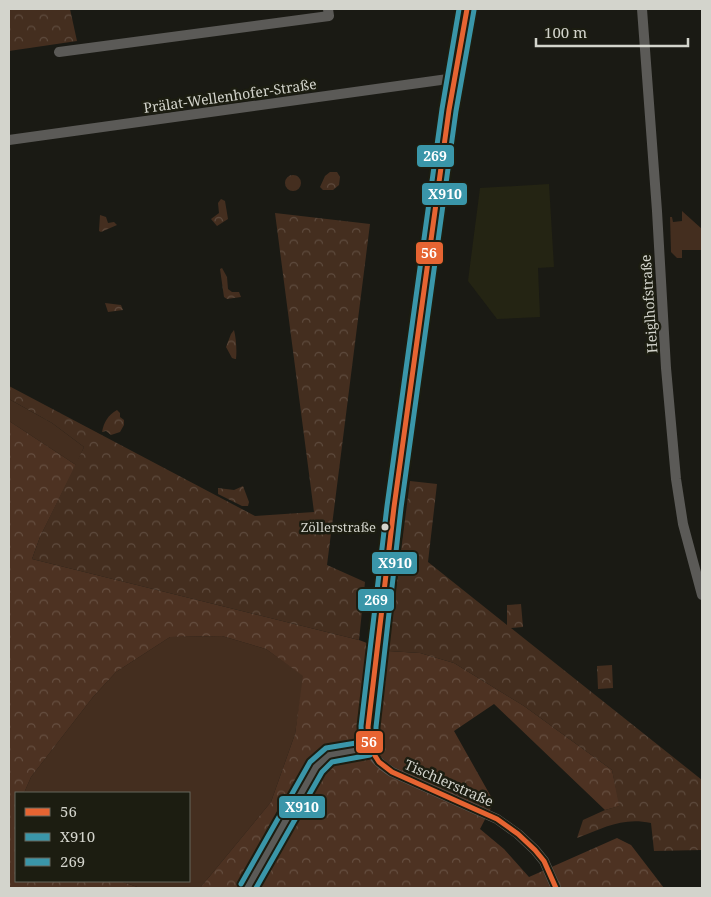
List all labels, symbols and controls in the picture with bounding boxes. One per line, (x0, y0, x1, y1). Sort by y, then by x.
scale bar (536, 15, 688, 47)
text: 100 m (544, 22, 587, 42)
street label: Prälat-Wellenhofer-Straße (142, 74, 318, 117)
line badge: 269 (416, 144, 455, 168)
text: 269 (423, 146, 447, 165)
line badge: X910 (421, 182, 468, 206)
text: X910 (428, 184, 462, 203)
line badge: 56 (415, 241, 444, 265)
text: 56 (421, 243, 437, 262)
street label: Heiglhofstraße (636, 254, 661, 354)
place label: Zöllerstraße (301, 518, 376, 536)
marker: Zöllerstraße (380, 522, 390, 532)
line badge: X910 (371, 551, 418, 575)
text: X910 (378, 553, 412, 572)
line badge: 269 (357, 588, 395, 612)
text: 269 (364, 590, 388, 609)
line badge: 56 (355, 730, 384, 754)
text: 56 (361, 732, 377, 751)
street label: Tischlerstraße (402, 754, 497, 811)
legend (15, 792, 190, 882)
line badge: X910 (278, 795, 326, 819)
text: X910 (285, 797, 319, 816)
text: 56 (60, 801, 77, 821)
text: X910 (60, 826, 95, 846)
text: 269 (60, 851, 85, 871)

